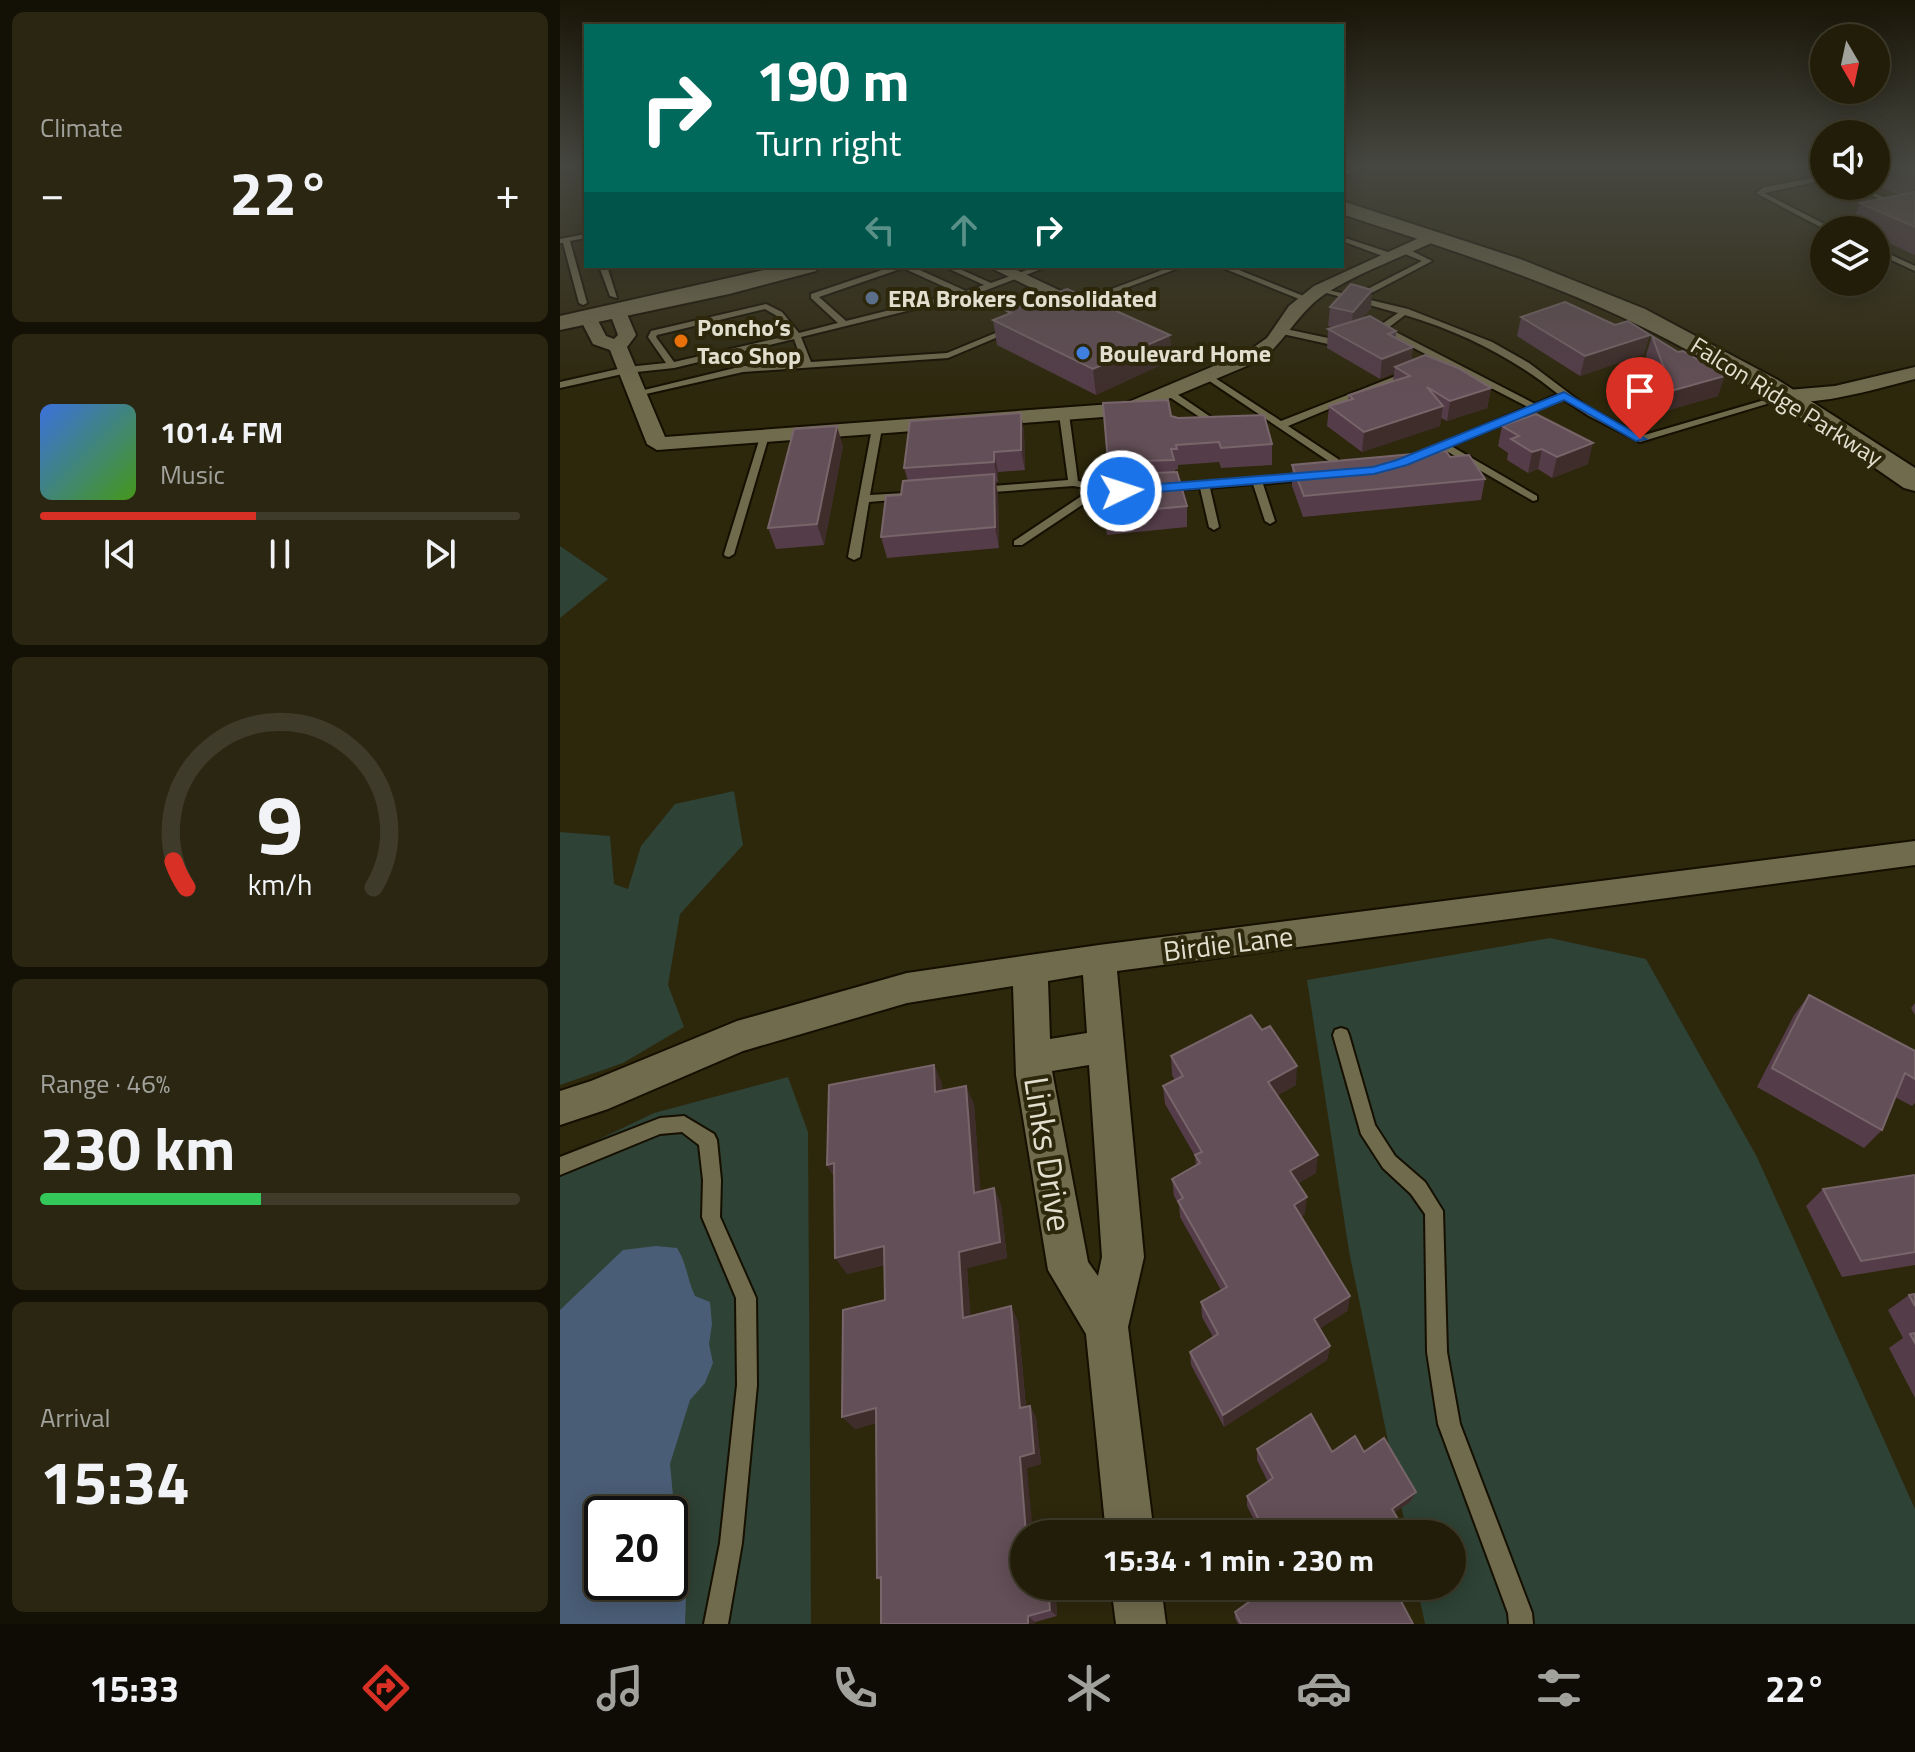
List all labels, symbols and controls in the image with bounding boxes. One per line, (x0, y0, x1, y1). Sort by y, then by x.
north arrow (1810, 24, 1890, 104)
map controls (1810, 24, 1890, 296)
text: 190 m (756, 38, 909, 123)
icon: right (624, 56, 728, 160)
text: Climate (40, 108, 123, 147)
text: Turn right (756, 115, 901, 170)
button: sound (1810, 120, 1890, 200)
text: 22° (230, 147, 330, 238)
text: − (40, 159, 65, 226)
text: + (495, 159, 520, 226)
icon: left (858, 208, 902, 252)
icon: ahead (942, 208, 986, 252)
icon: right (1026, 208, 1070, 252)
button: layers (1810, 216, 1890, 296)
place label: ERA Brokers Consolidated (888, 280, 1157, 316)
marker: ERA Brokers Consolidated (863, 289, 881, 307)
place label: Poncho’s Taco Shop (697, 309, 801, 373)
street label: Falcon Ridge Parkway (1684, 327, 1890, 475)
marker: Poncho’s Taco Shop (672, 332, 690, 350)
place label: Boulevard Home (1099, 335, 1271, 371)
marker: Boulevard Home (1074, 344, 1092, 362)
pin (1606, 357, 1674, 439)
icon: arrive (1618, 369, 1662, 413)
text: 101.4 FM (160, 409, 283, 455)
position arrow (1079, 449, 1163, 533)
text: Music (160, 455, 225, 494)
icon: previous (98, 532, 142, 576)
icon: pause (258, 532, 302, 576)
icon: next (418, 532, 462, 576)
text: 9 (257, 760, 303, 886)
text: km/h (248, 863, 312, 906)
street label: Birdie Lane (1161, 914, 1295, 972)
text: Range · 46% (40, 1064, 170, 1103)
street label: Links Drive (1011, 1073, 1087, 1235)
text: 230 km (40, 1102, 235, 1193)
text: Arrival (40, 1398, 111, 1437)
text: 15:34 (40, 1436, 190, 1527)
speed limit sign: 20 (584, 1496, 688, 1600)
text: 15:34 · 1 min · 230 m (1102, 1537, 1374, 1583)
icon: directions (358, 1660, 414, 1716)
icon: music (592, 1660, 648, 1716)
icon: phone (827, 1660, 883, 1716)
icon: climate (1061, 1660, 1117, 1716)
icon: car (1296, 1660, 1352, 1716)
icon: filters (1531, 1660, 1587, 1716)
text: 15:33 (89, 1661, 179, 1716)
text: 22° (1765, 1661, 1826, 1716)

